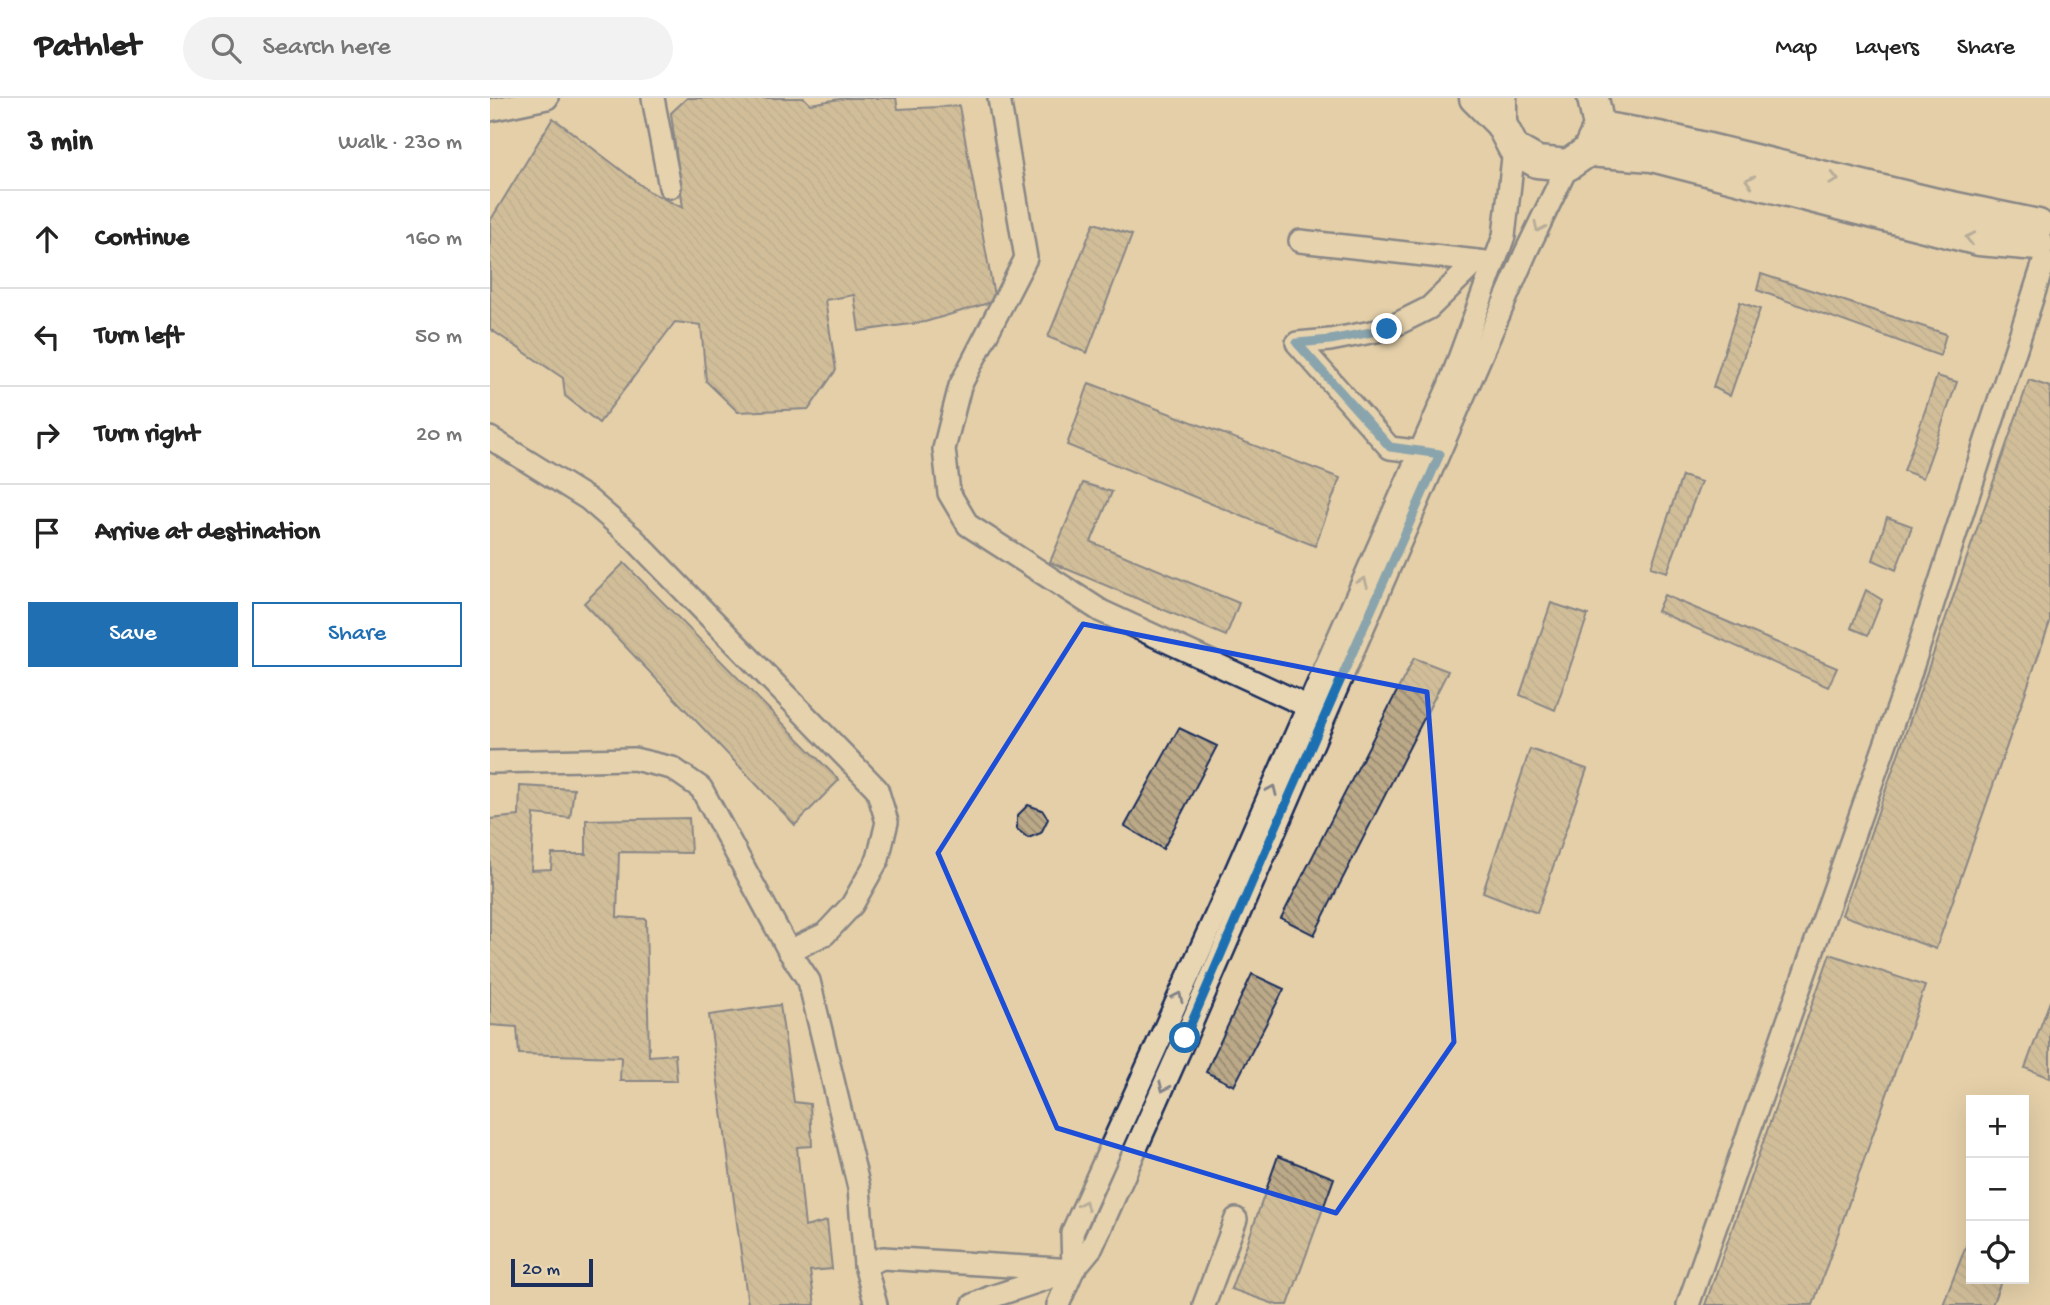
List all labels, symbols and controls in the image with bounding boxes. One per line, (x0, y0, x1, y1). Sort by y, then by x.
search box (183, 17, 673, 80)
text: Pathlet (35, 29, 141, 67)
icon: search (207, 29, 245, 67)
text: Search here (263, 33, 391, 64)
text: Map (1775, 34, 1817, 63)
text: Layers (1855, 34, 1919, 63)
text: Share (1957, 34, 2015, 63)
text: 3 min (28, 126, 93, 161)
text: Walk · 230 m (338, 130, 462, 157)
one-way arrow (1827, 171, 1839, 185)
one-way arrow (1744, 175, 1756, 189)
icon: ahead (28, 220, 66, 258)
one-way arrow (1533, 220, 1547, 232)
text: Continue (95, 224, 189, 255)
text: 160 m (406, 226, 462, 253)
one-way arrow (1964, 232, 1976, 246)
route end (1371, 313, 1402, 344)
icon: left (28, 318, 66, 356)
text: Turn left (95, 322, 183, 353)
text: 50 m (415, 324, 462, 351)
icon: right (28, 416, 66, 454)
text: Turn right (95, 420, 199, 451)
text: 20 m (416, 422, 462, 449)
icon: arrive (28, 514, 66, 552)
text: Arrive at destination (95, 518, 320, 549)
one-way arrow (1355, 577, 1369, 589)
button: Save (28, 602, 238, 667)
button: Share (252, 602, 462, 667)
one-way arrow (1264, 785, 1278, 797)
one-way arrow (1170, 992, 1184, 1005)
route start (1169, 1022, 1200, 1053)
one-way arrow (1158, 1079, 1172, 1092)
map controls (1966, 1095, 2029, 1284)
button: + (1966, 1095, 2029, 1158)
button: − (1966, 1158, 2029, 1221)
one-way arrow (1076, 1200, 1090, 1212)
button: locate (1966, 1221, 2029, 1284)
scale bar (511, 1256, 593, 1288)
text: 20 m (522, 1259, 560, 1282)

